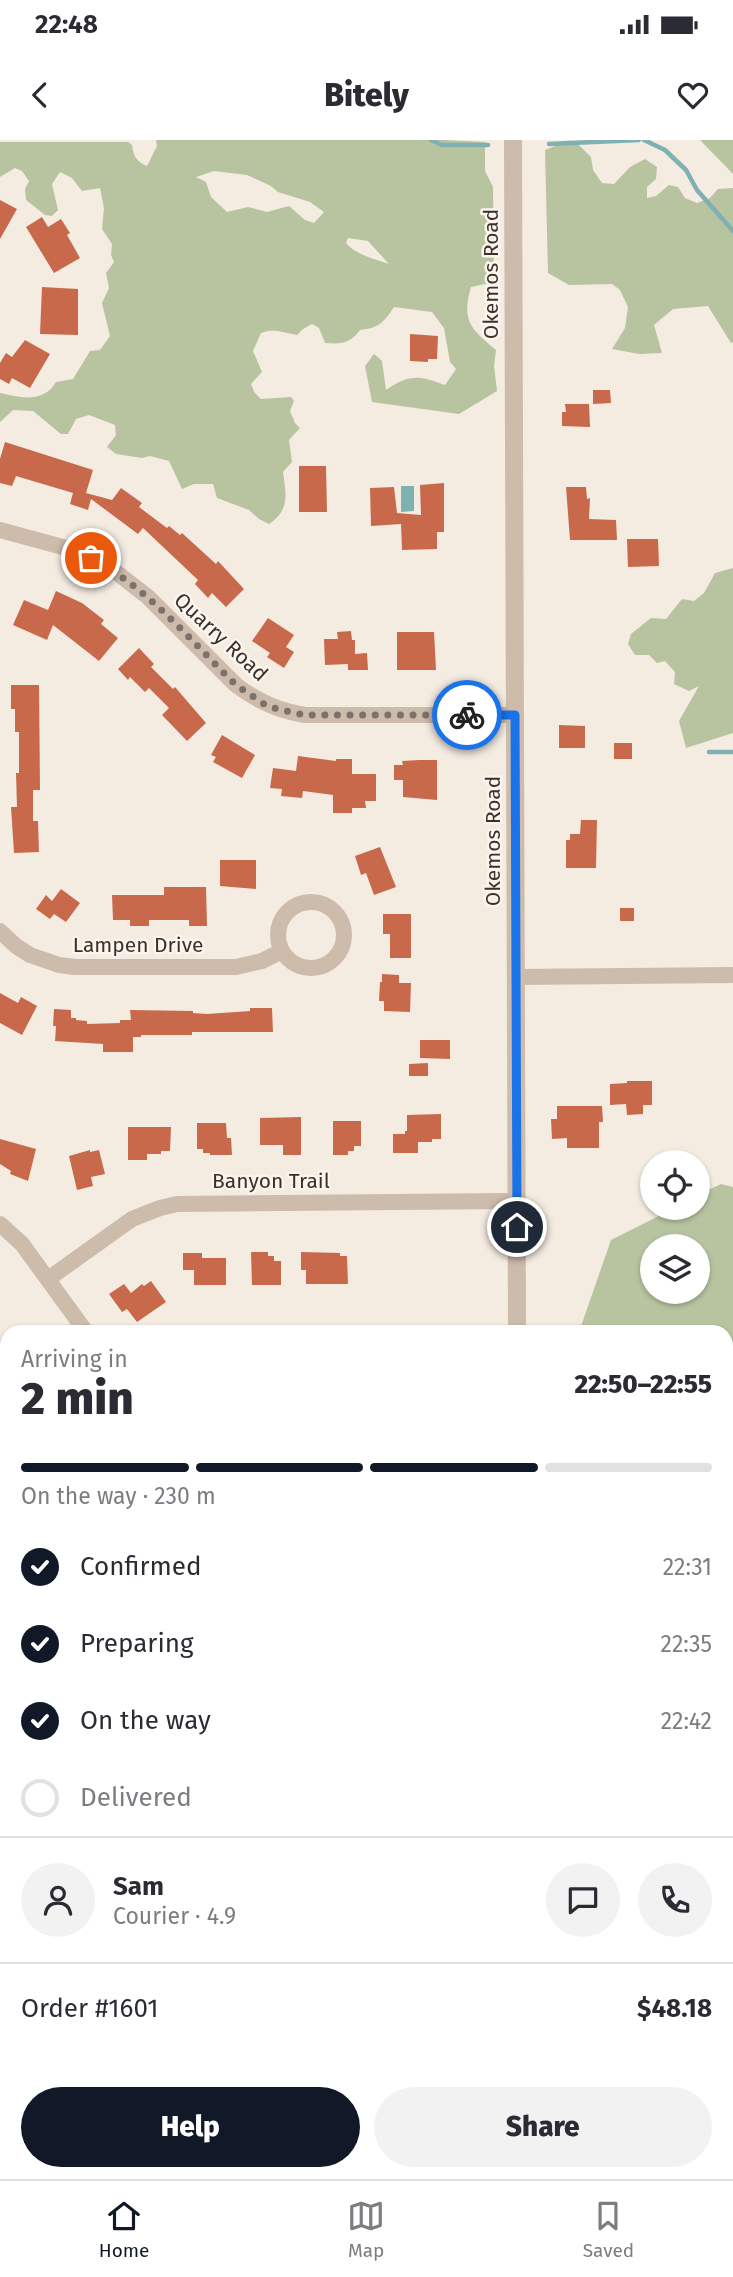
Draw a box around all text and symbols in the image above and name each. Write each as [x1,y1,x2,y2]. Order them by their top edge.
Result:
text: 22:48 [35,9,98,40]
icon: back [21,76,59,114]
text: Bitely [324,76,409,114]
icon: heart [674,76,712,114]
street label: Okemos Road [478,209,504,339]
pin [61,528,121,588]
icon: bag [72,539,110,577]
street label: Quarry Road [169,587,273,687]
courier [432,680,502,750]
icon: bike [448,696,486,734]
street label: Okemos Road [480,776,506,906]
street label: Lampen Drive [73,932,203,958]
map controls [640,1150,710,1304]
button: locate [640,1150,710,1220]
street label: Banyon Trail [212,1168,330,1194]
pin [487,1197,547,1257]
icon: home [498,1208,536,1246]
button: layers [640,1234,710,1304]
text: Arriving in [21,1345,128,1373]
text: 22:50–22:55 [574,1369,712,1400]
text: 2 min [21,1371,134,1426]
text: On the way · 230 m [21,1482,216,1510]
icon: check [21,1548,59,1586]
text: Confirmed [80,1551,201,1582]
text: 22:31 [663,1553,712,1581]
icon: check [21,1625,59,1663]
text: Preparing [80,1628,193,1659]
text: 22:35 [661,1630,712,1658]
icon: check [21,1702,59,1740]
text: On the way [80,1705,211,1736]
text: 22:42 [661,1707,712,1735]
text: Delivered [80,1782,192,1813]
button: person [21,1863,95,1937]
button: chat [546,1863,620,1937]
button: phone [638,1863,712,1937]
text: Sam [113,1871,164,1902]
text: Courier · 4.9 [113,1902,236,1930]
text: Order #1601 [21,1993,159,2024]
text: $48.18 [637,1993,712,2024]
button: Help [21,2087,360,2167]
button: Share [374,2087,712,2167]
tab: Home [99,2197,149,2262]
tab: Map [347,2197,385,2262]
tab: Saved [583,2197,634,2262]

